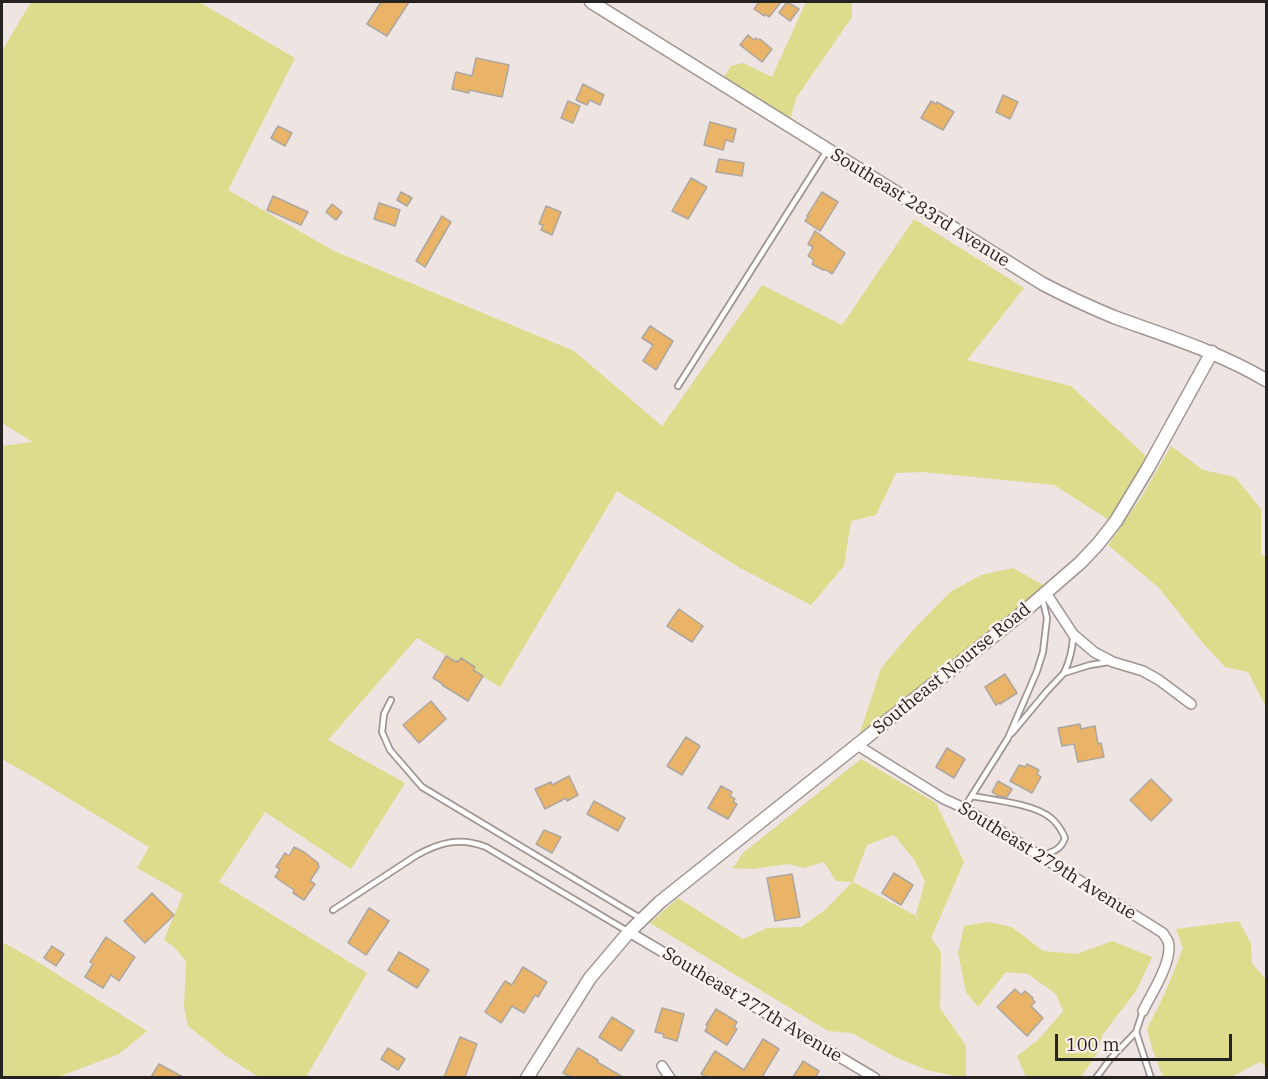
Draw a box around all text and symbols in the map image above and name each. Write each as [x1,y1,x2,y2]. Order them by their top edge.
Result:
street label: Southeast 283rd Avenue [826,144,1014,272]
street label: Southeast Nourse Road [869,599,1035,739]
street label: Southeast 279th Avenue [954,797,1140,925]
street label: Southeast 277th Avenue [658,943,846,1067]
scale bar [1058,1022,1235,1060]
text: 100 m [1066,1033,1120,1056]

